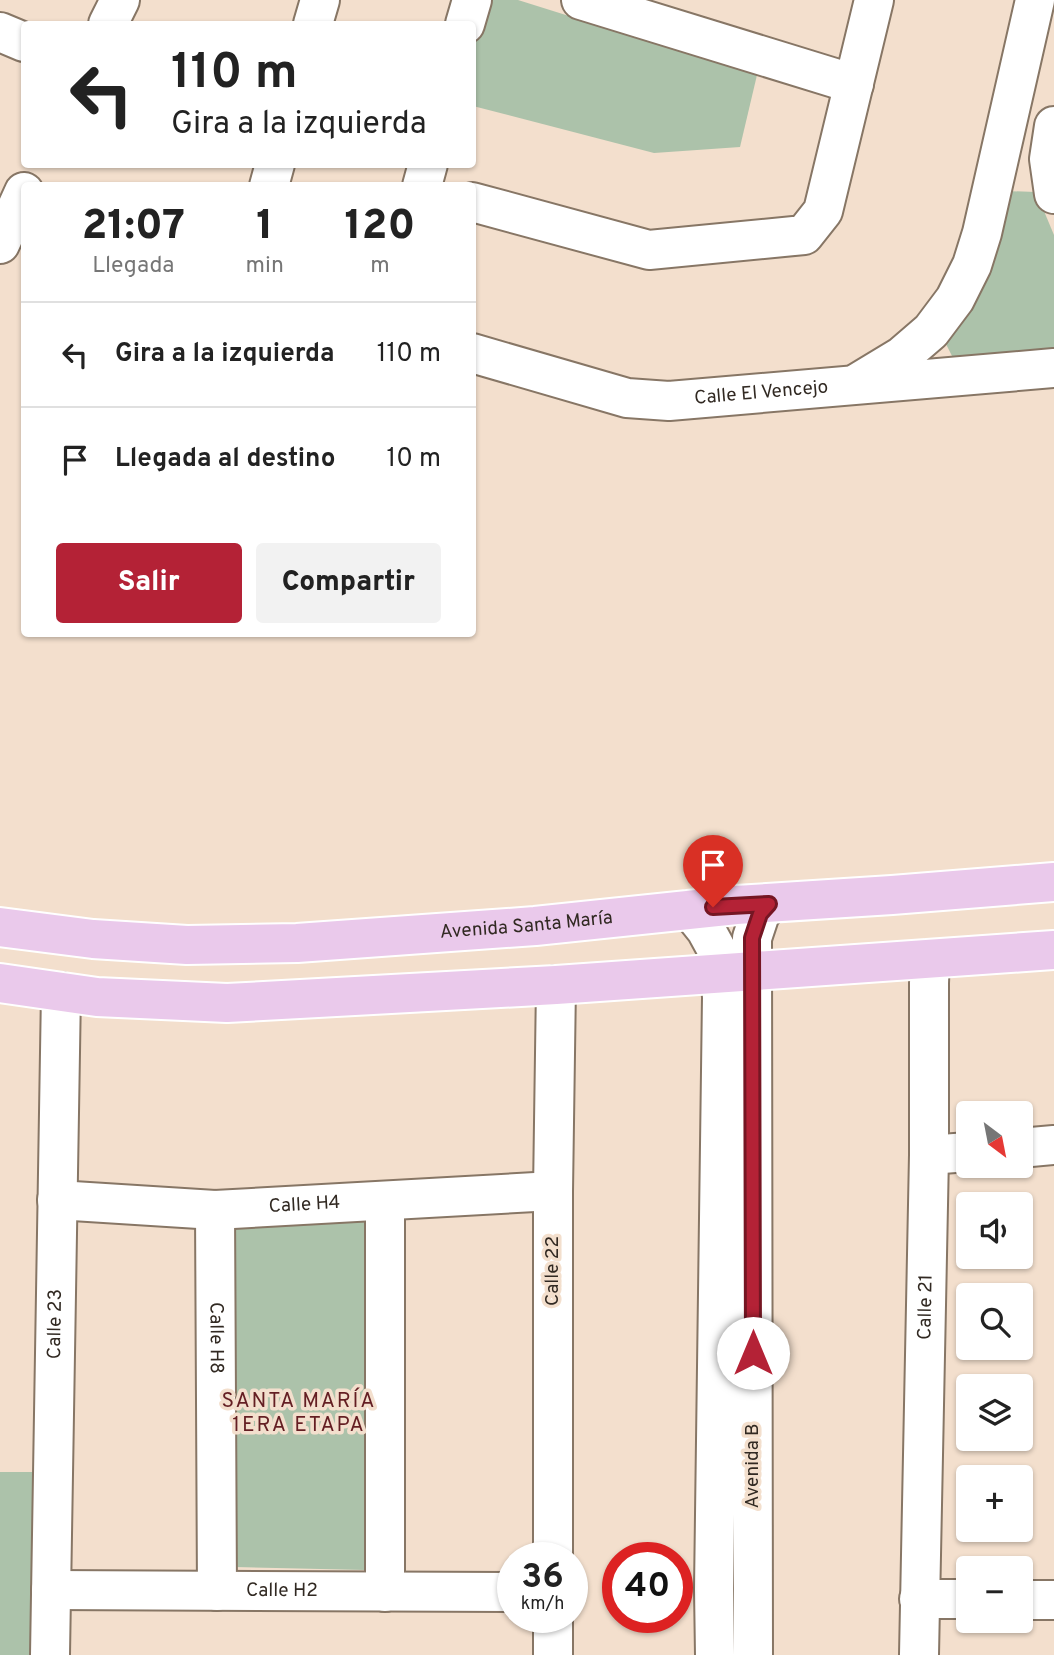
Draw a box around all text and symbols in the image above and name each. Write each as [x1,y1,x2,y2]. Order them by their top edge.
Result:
text: 110 m [171,44,298,106]
icon: left [56,49,147,140]
text: Gira a la izquierda [171,105,427,145]
text: 21:07 [82,201,185,254]
text: 1 [256,201,273,254]
text: 120 [345,201,415,254]
text: Llegada [92,252,174,281]
text: min [246,252,284,281]
text: m [370,252,390,281]
icon: left [56,336,94,374]
text: Gira a la izquierda [115,338,334,371]
text: 110 m [377,338,441,371]
street label: Calle El Vencejo [693,375,829,411]
icon: arrive [56,441,94,479]
text: Llegada al destino [115,443,335,476]
text: 10 m [386,443,441,476]
button: Salir [56,543,242,623]
button: Compartir [256,543,441,623]
pin [683,835,743,907]
icon: arrive [694,846,732,884]
street label: Avenida Santa María [439,906,614,945]
north arrow [956,1101,1032,1178]
map controls [956,1101,1033,1633]
street label: Calle H4 [268,1191,341,1219]
button: sound [956,1192,1033,1269]
street label: Calle 22 [541,1236,565,1306]
street label: Calle 21 [913,1274,939,1340]
button: search [956,1283,1033,1360]
street label: Calle 23 [43,1289,68,1359]
street label: Calle H8 [203,1302,228,1374]
position arrow [716,1316,790,1390]
button: layers [956,1374,1033,1451]
district label: SANTA MARÍA 1ERA ETAPA [222,1387,376,1439]
street label: Avenida B [741,1423,765,1509]
button: + [956,1465,1033,1542]
speed limit sign: 40 [602,1542,693,1633]
text: 36 [521,1556,564,1600]
button: − [956,1556,1033,1633]
street label: Calle H2 [246,1579,318,1603]
text: km/h [521,1593,564,1616]

